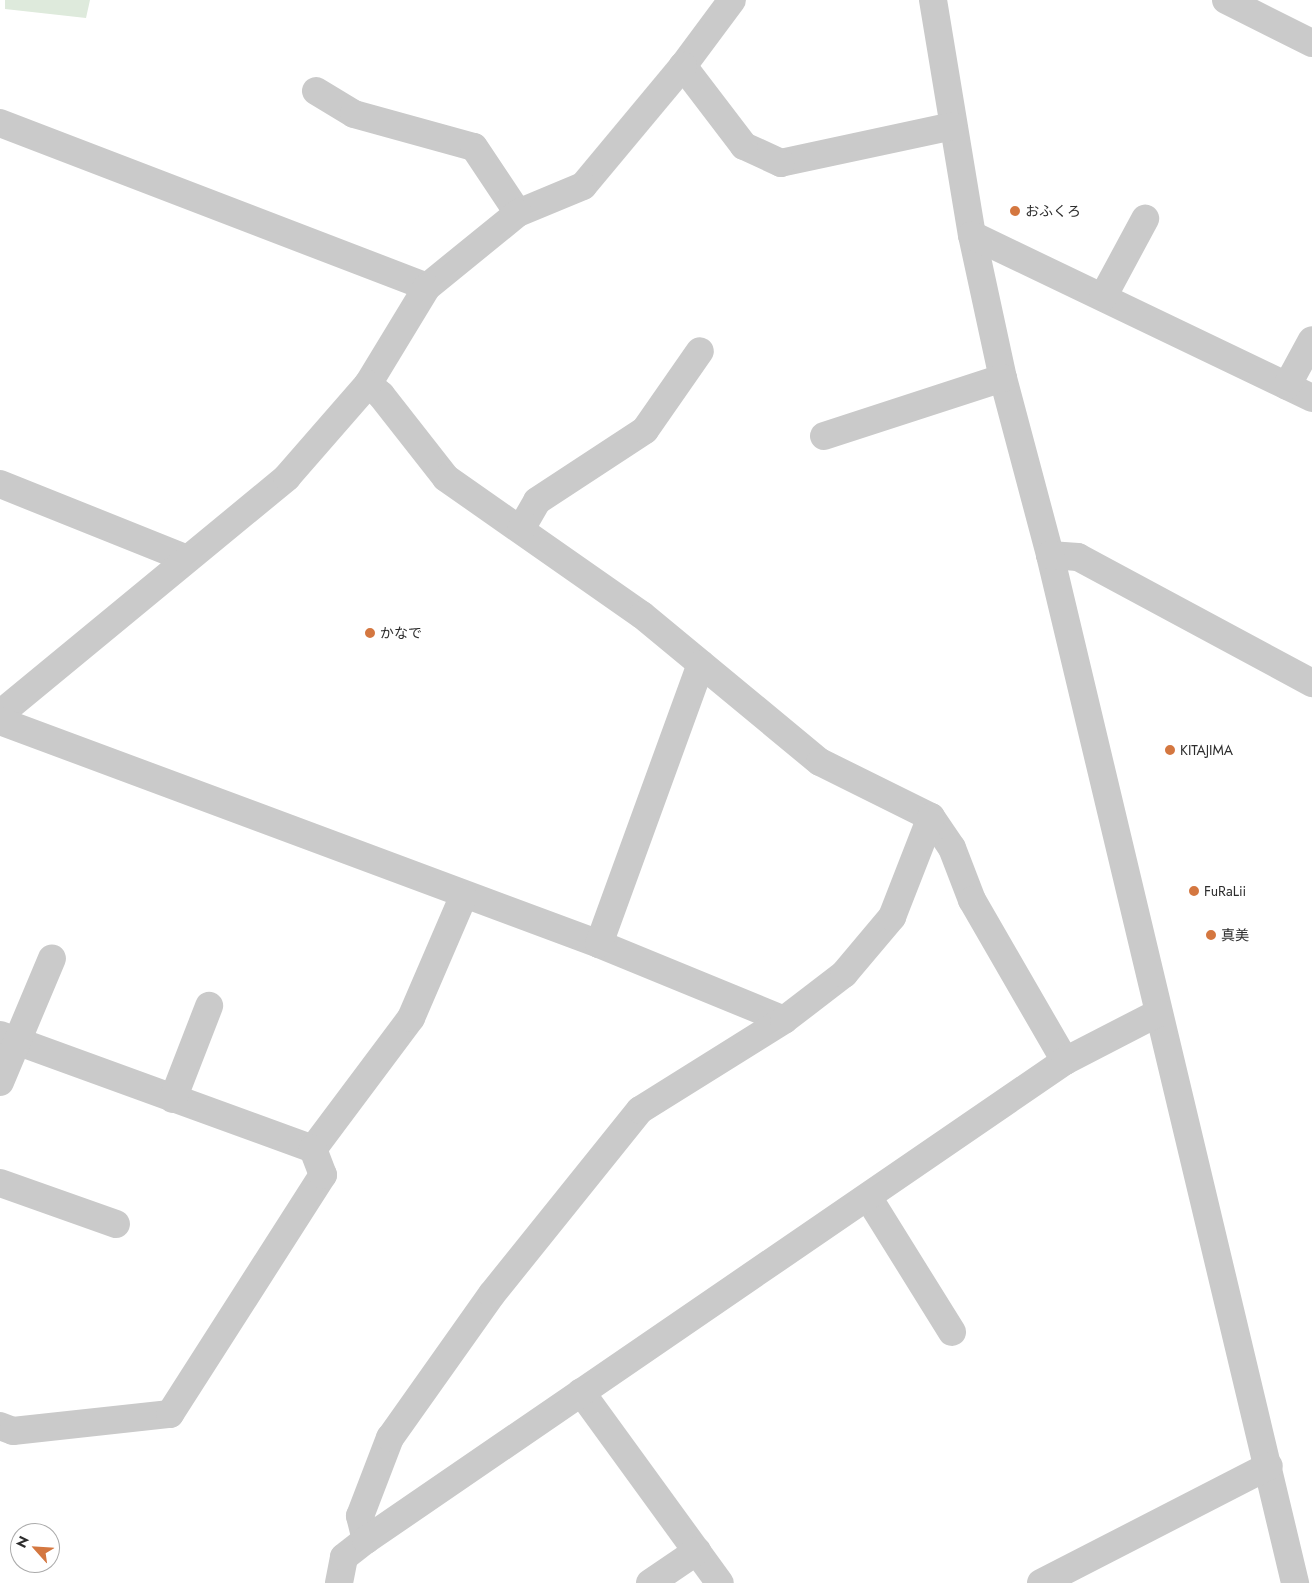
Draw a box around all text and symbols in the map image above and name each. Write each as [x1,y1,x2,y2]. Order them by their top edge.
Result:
place label: おふくろ [1025,203,1081,219]
marker: おふくろ [1009,205,1021,217]
place label: かなで [380,625,422,641]
marker: かなで [364,627,376,639]
place label: KITAJIMA [1180,742,1233,758]
marker: KITAJIMA [1164,744,1176,756]
place label: FuRaLii [1204,883,1246,899]
marker: FuRaLii [1188,885,1200,897]
place label: 真美 [1221,927,1249,943]
marker: 真美 [1205,929,1217,941]
north arrow [10,1523,60,1573]
text: N [11,1532,34,1551]

